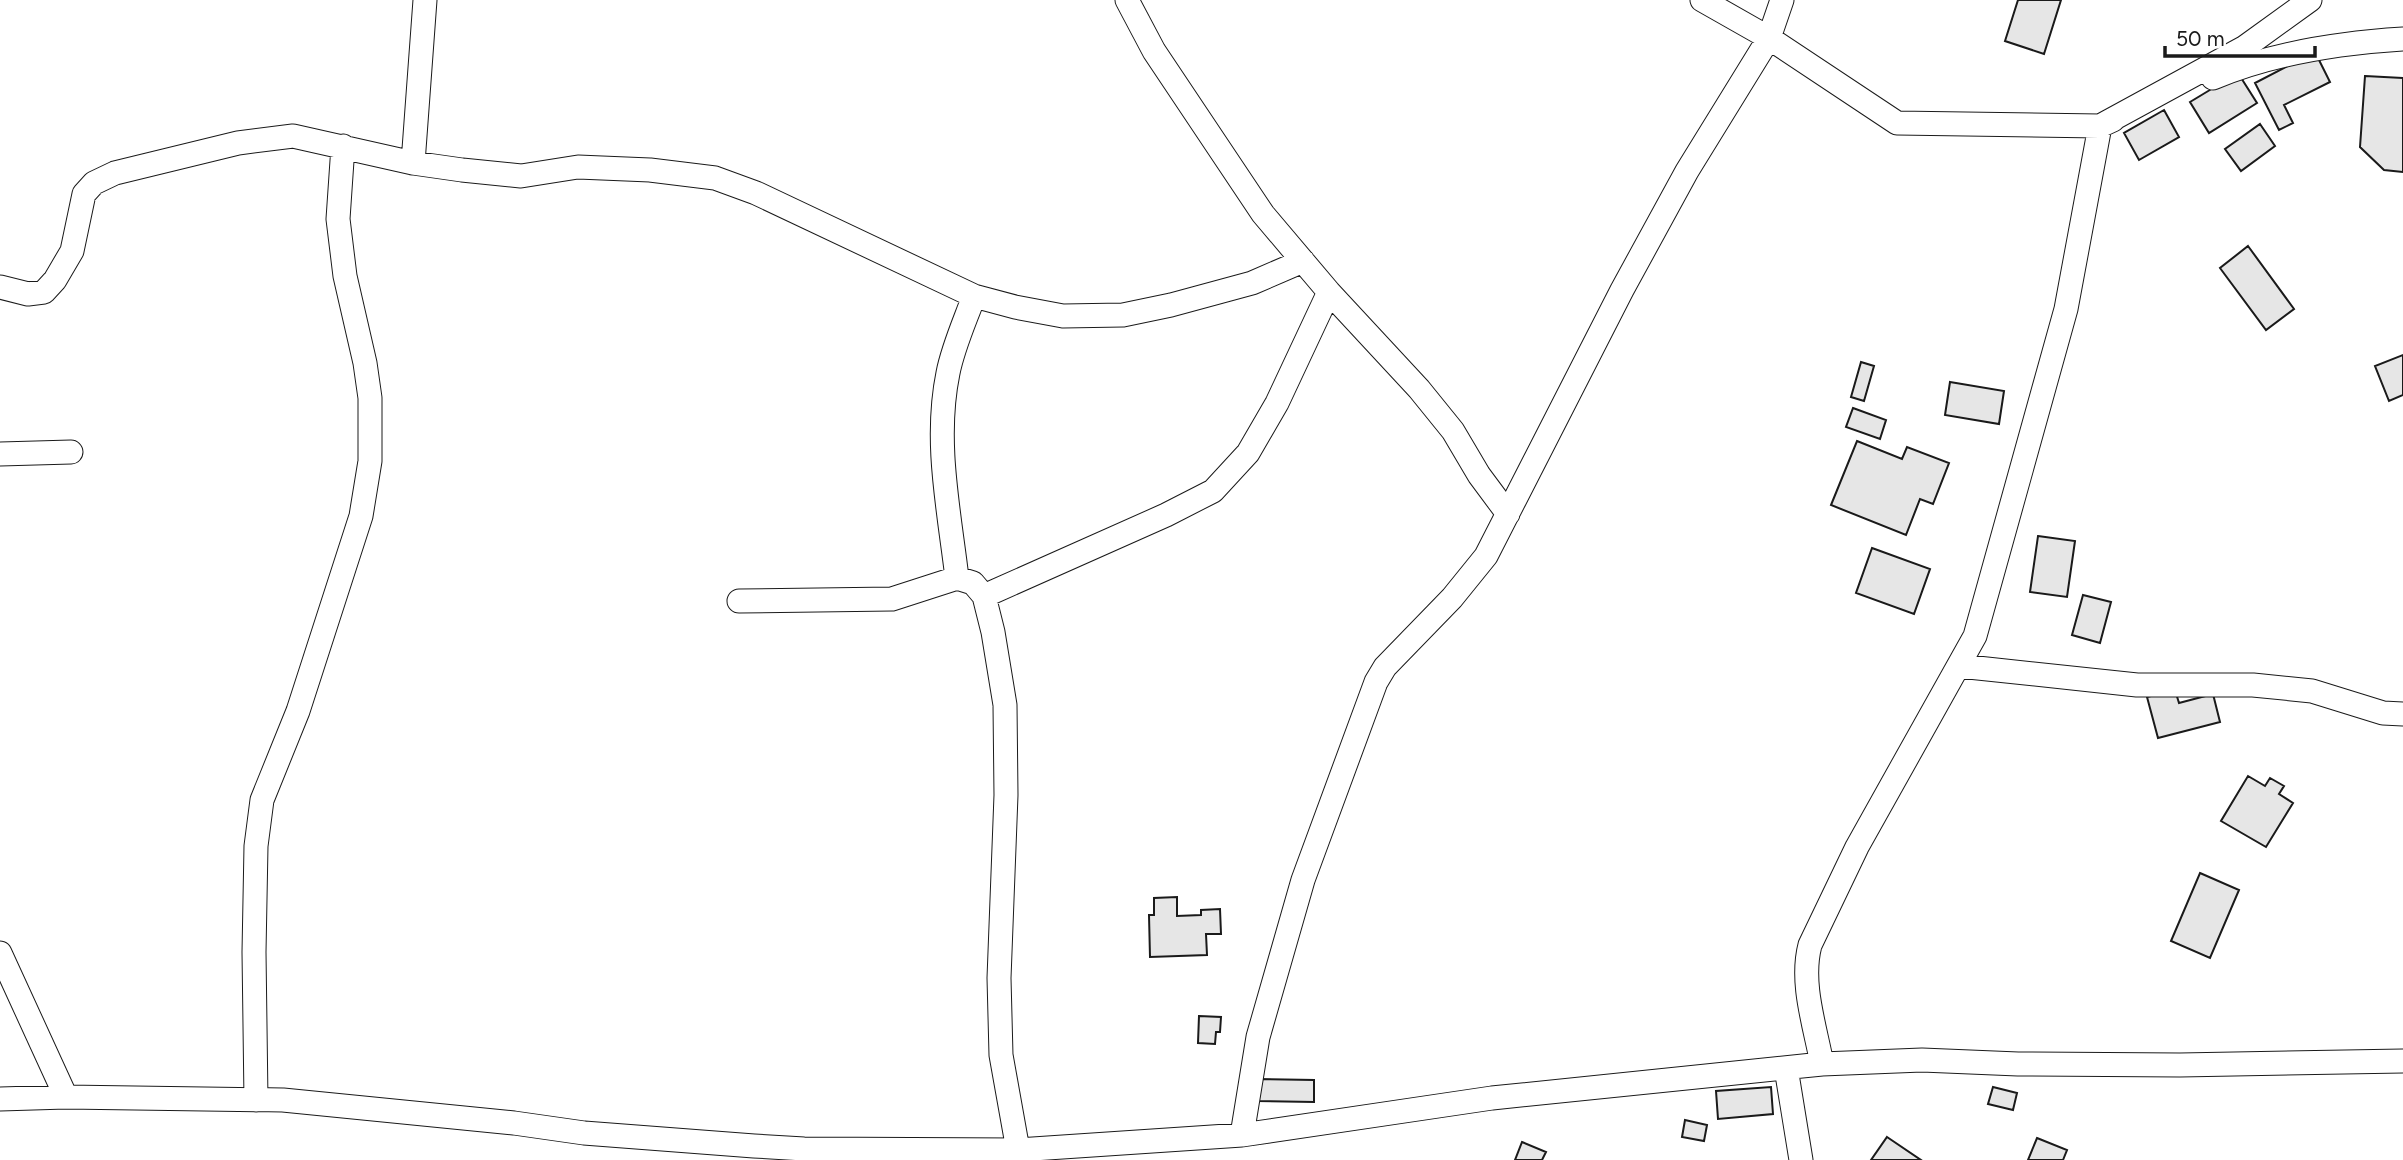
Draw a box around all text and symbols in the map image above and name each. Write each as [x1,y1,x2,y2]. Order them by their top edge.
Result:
scale bar [2165,14,2316,58]
text: 50 m [2176,26,2225,51]

